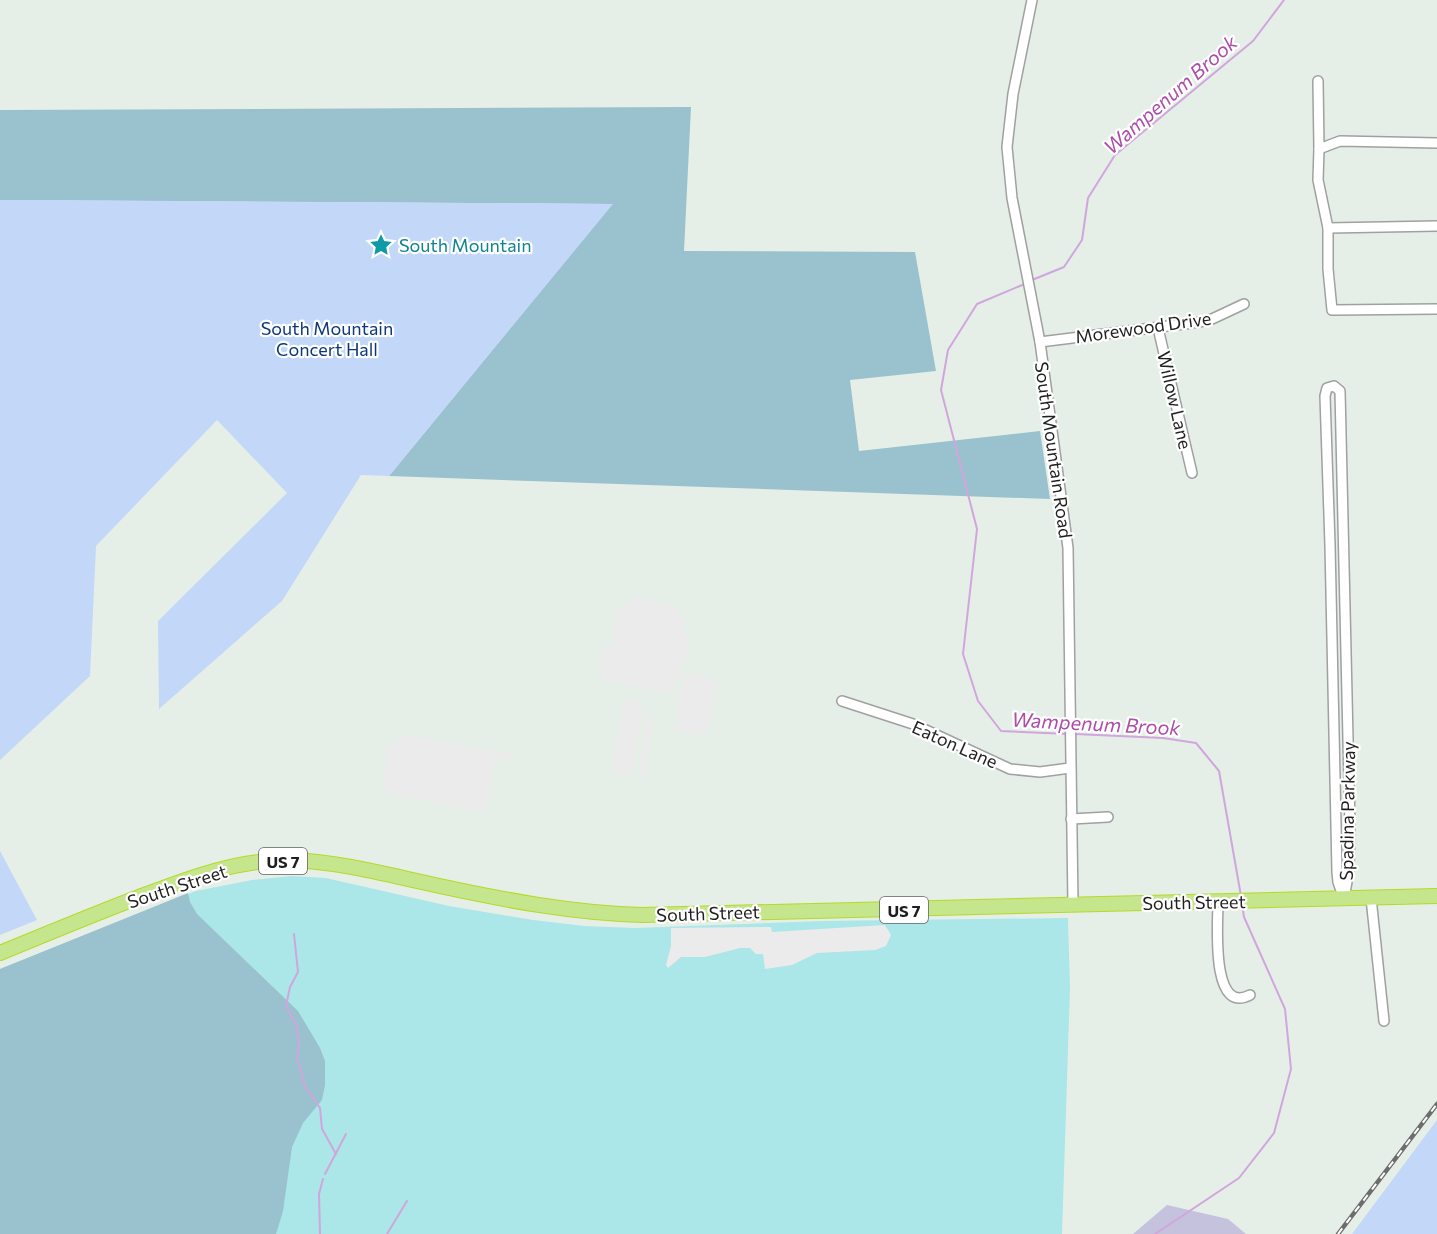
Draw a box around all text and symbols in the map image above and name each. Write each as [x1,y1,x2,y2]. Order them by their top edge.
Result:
water label: Wampenum Brook [1098,29,1242,158]
place icon: South Mountain [368,232,394,258]
place label: South Mountain [399,234,532,256]
street label: Morewood Drive [1074,307,1212,347]
park label: South Mountain Concert Hall [261,317,393,360]
street label: Willow Lane [1153,349,1197,451]
street label: South Mountain Road [1031,360,1077,540]
water label: Wampenum Brook [1011,707,1182,739]
street label: Eaton Lane [909,715,1001,773]
street label: Spadina Parkway [1335,741,1359,881]
road number: US 7 [259,848,307,874]
street label: South Street [124,860,230,912]
street label: South Street [1142,890,1246,914]
road number: US 7 [880,897,928,923]
street label: South Street [656,900,760,926]

